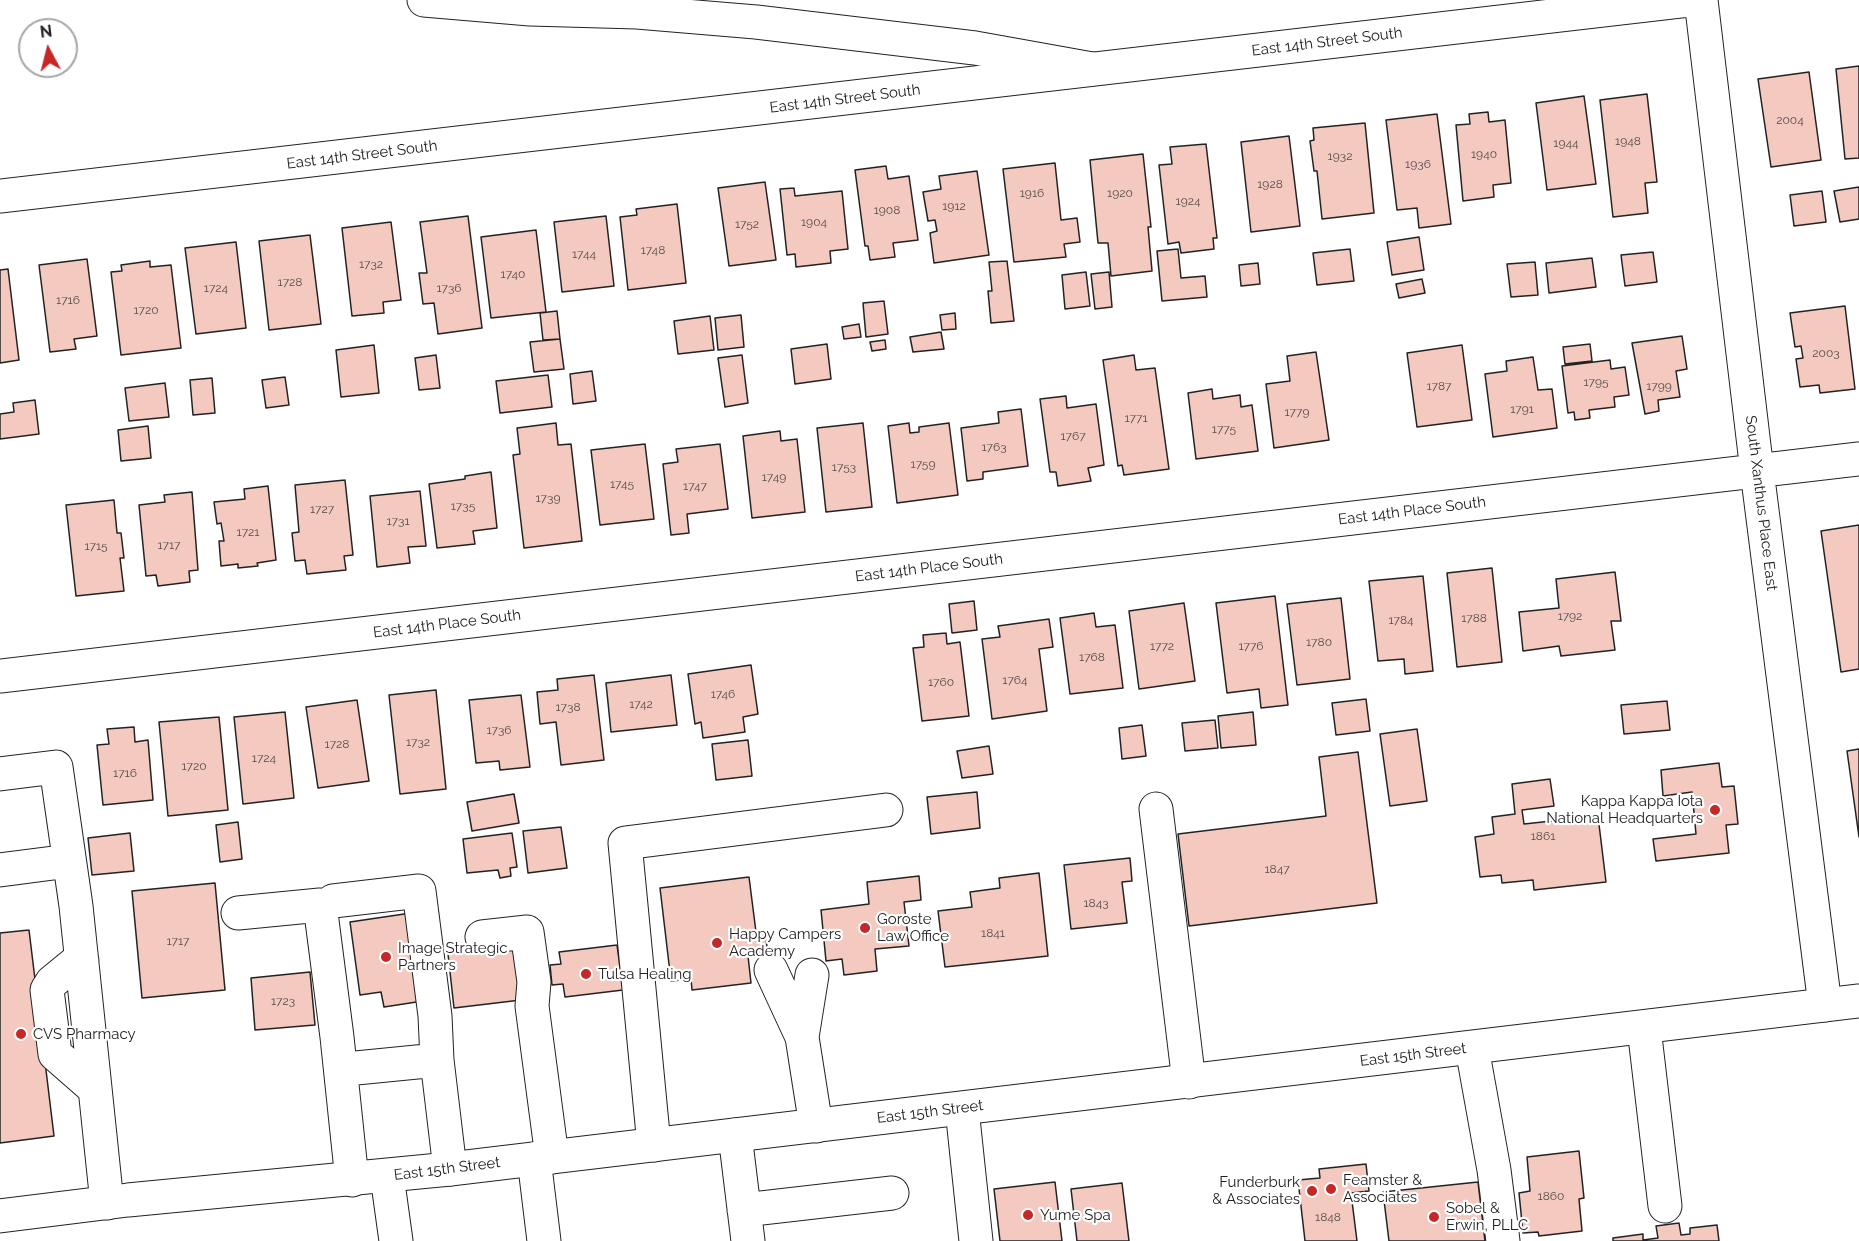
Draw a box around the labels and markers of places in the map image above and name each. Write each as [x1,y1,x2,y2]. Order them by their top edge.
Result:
place label: Kappa Kappa Iota National Headquarters [1546,792,1703,827]
marker: Kappa Kappa Iota National Headquarters [1708,803,1722,817]
place label: Goroste Law Office [877,910,949,945]
marker: Goroste Law Office [858,921,872,935]
place label: Happy Campers Academy [729,925,841,960]
marker: Happy Campers Academy [710,936,724,950]
place label: Image Strategic Partners [398,939,507,974]
marker: Image Strategic Partners [379,950,393,964]
place label: Tulsa Healing [598,965,691,983]
marker: Tulsa Healing [579,967,593,981]
place label: CVS Pharmacy [33,1025,136,1043]
marker: CVS Pharmacy [14,1027,28,1041]
place label: Feamster & Associates [1343,1171,1422,1206]
place label: Funderburk & Associates [1212,1173,1300,1208]
marker: Feamster & Associates [1324,1182,1338,1196]
marker: Funderburk & Associates [1305,1184,1319,1198]
place label: Sobel & Erwin, PLLC [1446,1199,1528,1234]
place label: Yume Spa [1040,1206,1111,1224]
marker: Yume Spa [1021,1208,1035,1222]
marker: Sobel & Erwin, PLLC [1427,1210,1441,1224]

